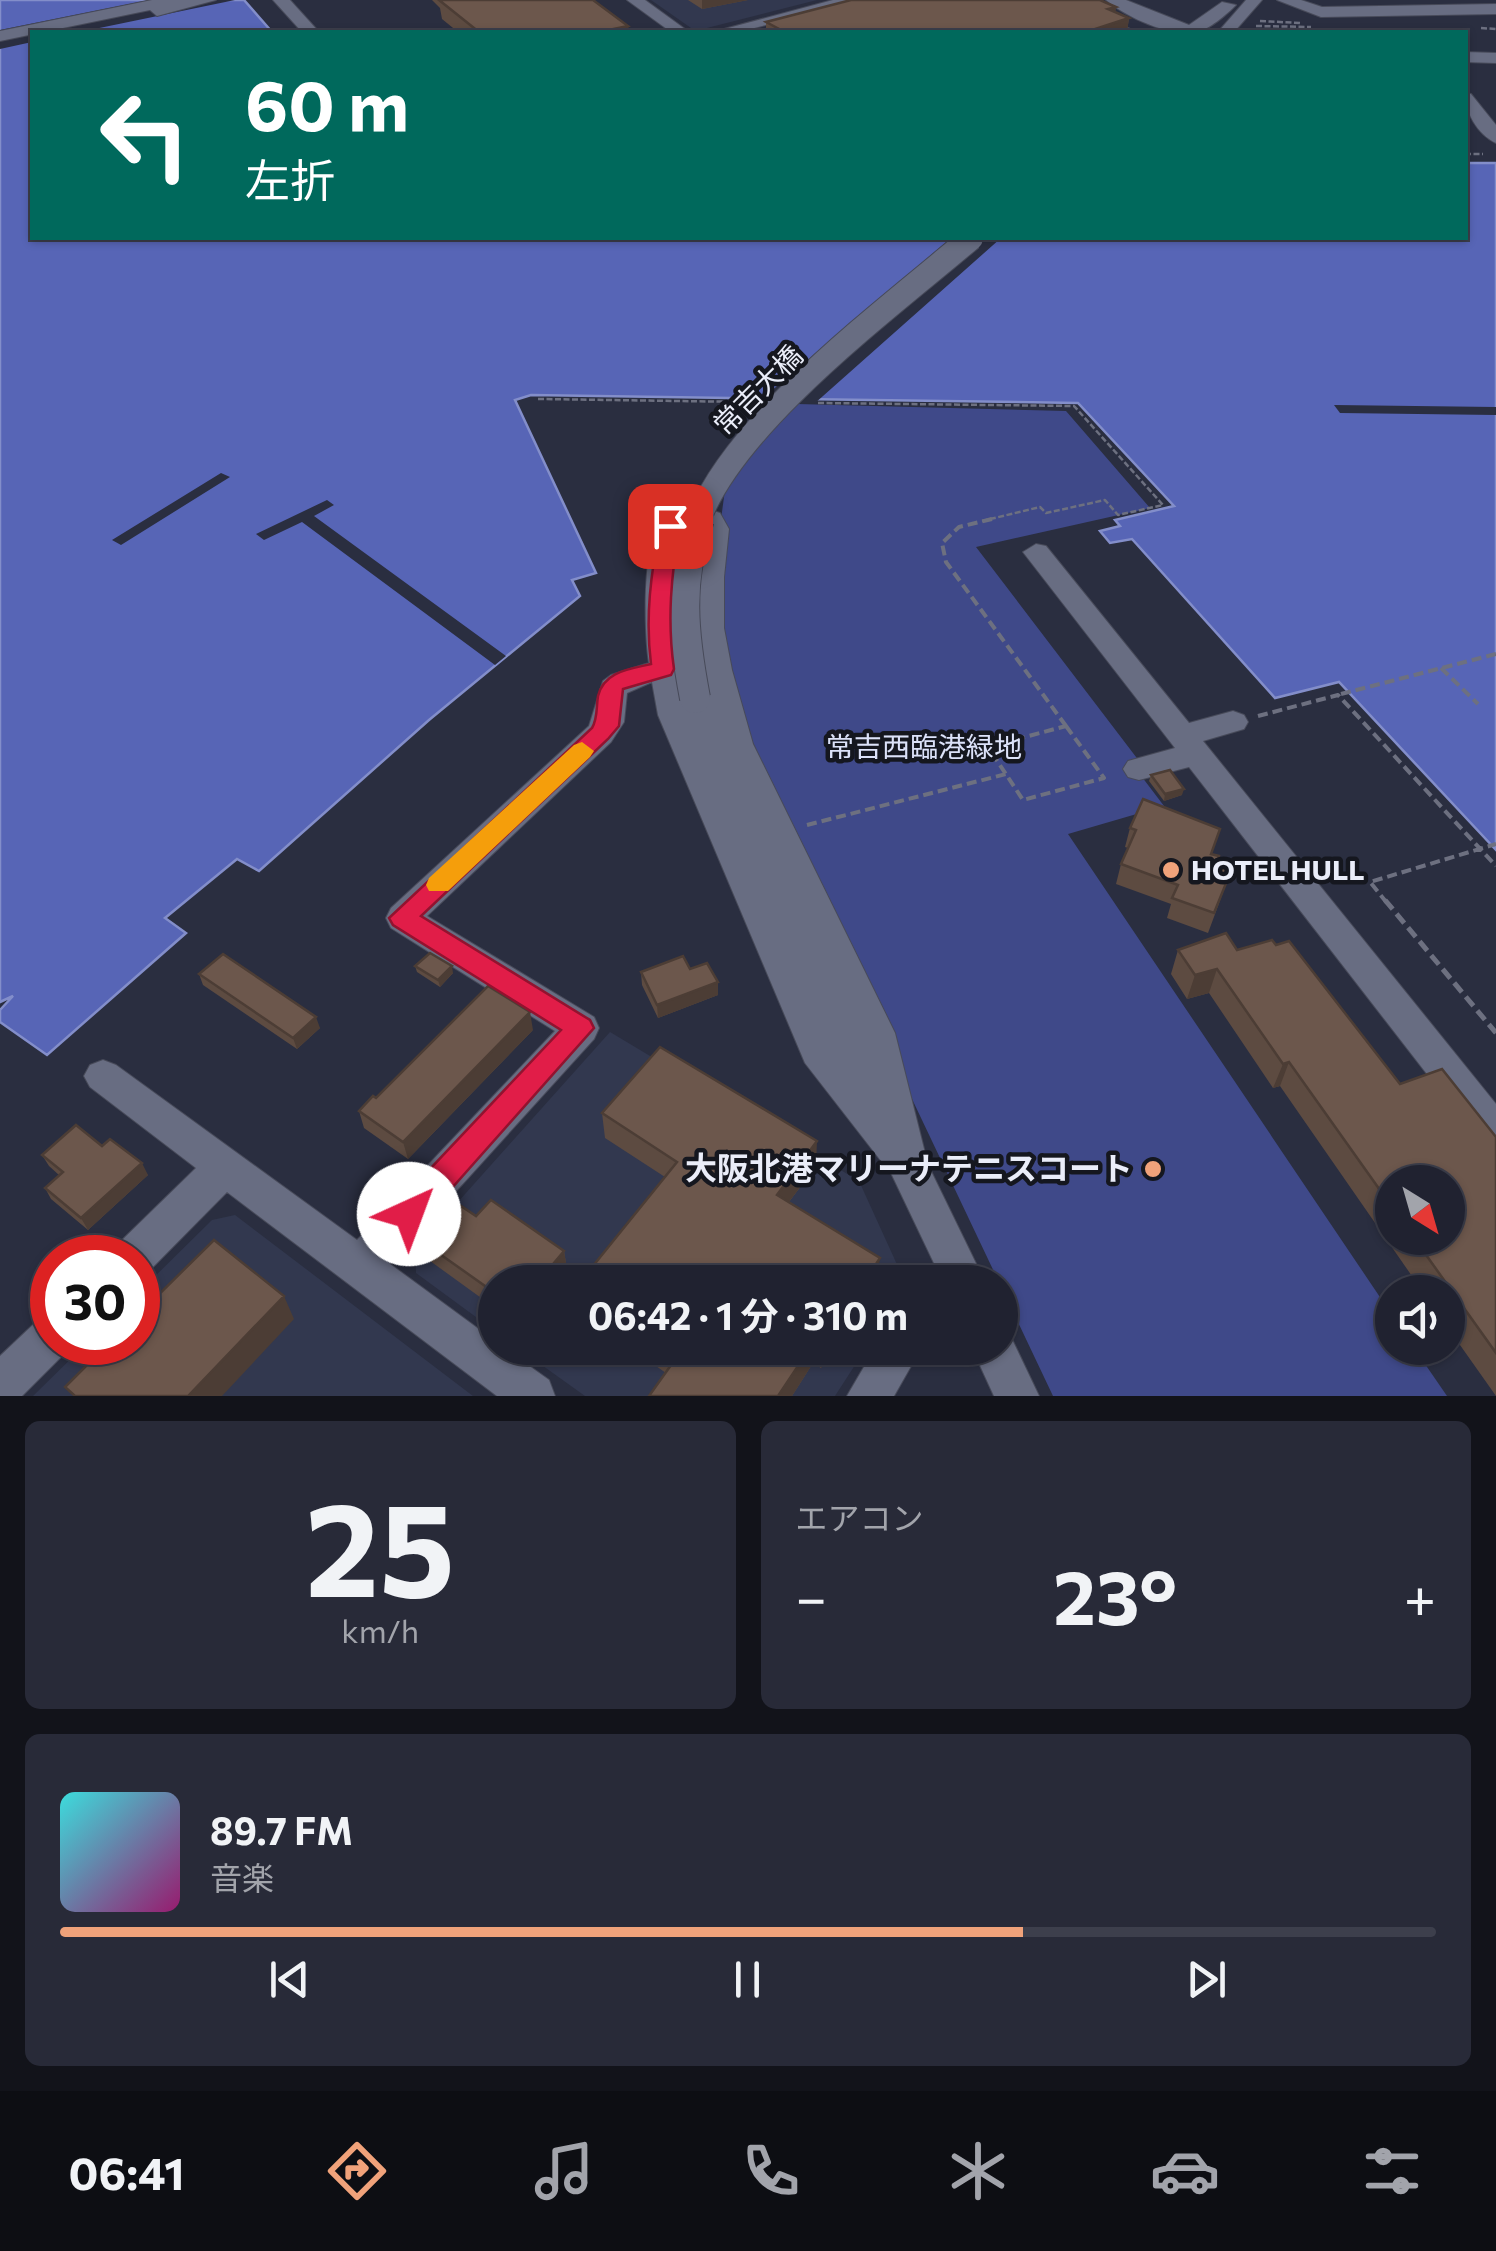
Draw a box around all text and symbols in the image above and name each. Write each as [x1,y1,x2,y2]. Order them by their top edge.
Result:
text: 60 m [245,60,409,145]
icon: left [80,70,210,200]
text: 左折 [245,151,335,206]
street label: 常吉大橋 [706,338,809,441]
pin [628,484,713,569]
icon: arrive [643,499,698,554]
park label: 常吉西臨港緑地 [826,729,1022,763]
place label: HOTEL HULL [1191,852,1364,886]
marker: HOTEL HULL [1160,859,1182,881]
place label: 大阪北港マリーナテニスコート [685,1147,1133,1187]
marker: 大阪北港マリーナテニスコート [1142,1158,1164,1180]
position arrow [357,1162,461,1266]
north arrow [1375,1165,1465,1255]
map controls [1375,1165,1465,1365]
speed limit sign: 30 [30,1235,160,1365]
button: sound [1375,1275,1465,1365]
text: 06:42 · 1 分 · 310 m [588,1291,908,1338]
text: 25 [305,1465,455,1624]
text: エアコン [796,1497,924,1537]
text: 23° [1053,1549,1177,1640]
text: − [796,1562,827,1629]
text: + [1404,1562,1436,1629]
text: km/h [341,1610,419,1650]
text: 89.7 FM [210,1806,353,1853]
text: 音楽 [210,1857,274,1897]
icon: previous [262,1952,317,2007]
icon: pause [720,1952,775,2007]
icon: next [1179,1952,1234,2007]
icon: directions [322,2136,392,2206]
icon: music [529,2136,599,2206]
icon: phone [736,2136,806,2206]
icon: climate [943,2136,1013,2206]
icon: car [1150,2136,1220,2206]
icon: filters [1357,2136,1427,2206]
text: 06:41 [69,2144,185,2199]

